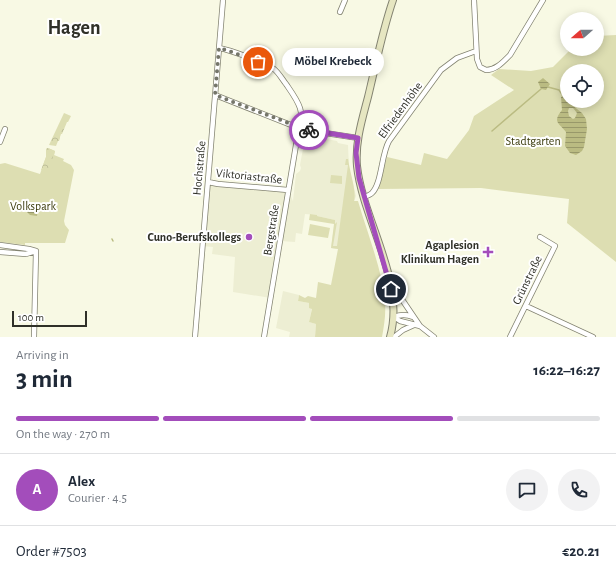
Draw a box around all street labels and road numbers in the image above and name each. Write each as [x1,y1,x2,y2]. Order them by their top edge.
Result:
street label: Elfriedenhöhe [376,80,424,140]
street label: Hochstraße [191,140,207,196]
street label: Viktoriastraße [215,167,283,185]
street label: Bergstraße [261,204,281,256]
street label: Grünstraße [510,254,544,306]

